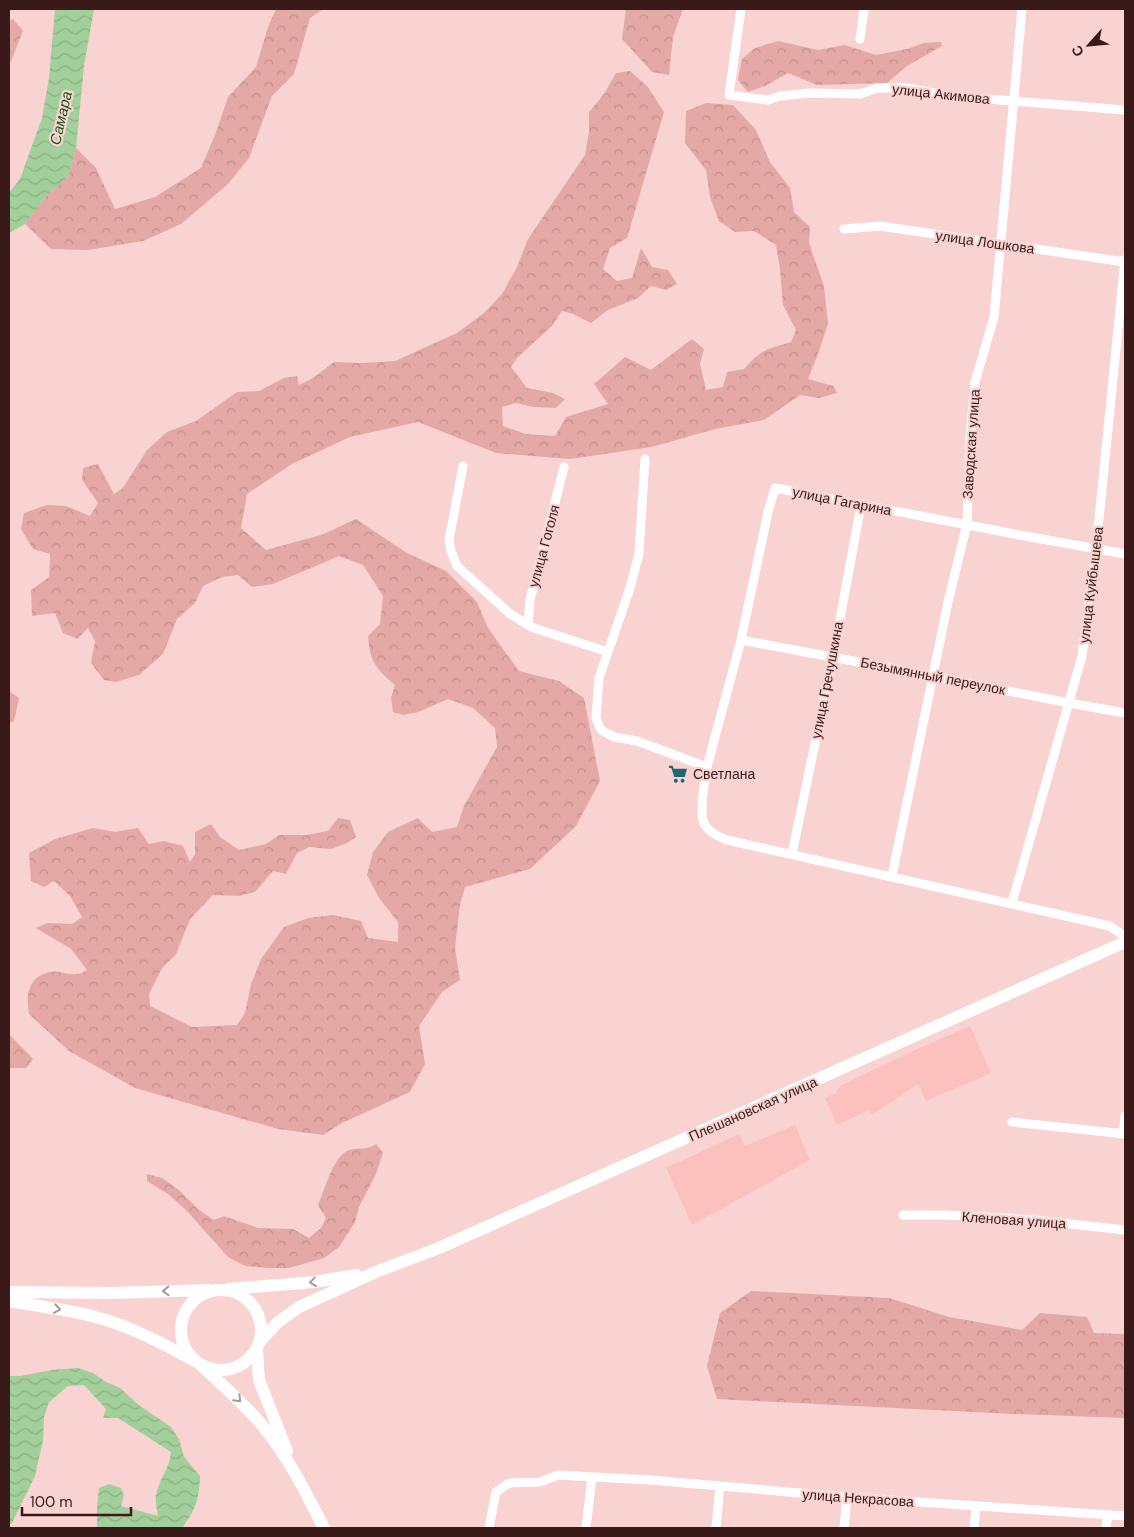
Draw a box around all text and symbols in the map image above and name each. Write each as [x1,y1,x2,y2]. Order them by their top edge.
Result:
north arrow [1064,20,1114,70]
text: С [1067,42,1088,59]
street label: улица Акимова [891,80,991,108]
water label: Самара [45,89,77,147]
street label: улица Лошкова [934,226,1036,258]
street label: Заводская улица [958,388,984,500]
street label: улица Гагарина [791,483,893,519]
street label: улица Гоголя [524,503,564,589]
street label: улица Куйбышева [1075,525,1107,644]
street label: улица Гречушкина [807,620,847,740]
street label: Безымянный переулок [859,653,1008,699]
supermarket icon: Светлана [667,763,689,785]
place label: Светлана [693,765,756,783]
street label: Плешановская улица [686,1072,820,1145]
street label: Кленовая улица [961,1207,1067,1233]
one-way arrow [309,1276,317,1287]
one-way arrow [162,1286,170,1297]
one-way arrow [52,1304,61,1314]
one-way arrow [232,1393,241,1402]
scale bar [22,1484,131,1516]
street label: улица Некрасова [802,1485,915,1511]
text: 100 m [30,1492,73,1512]

